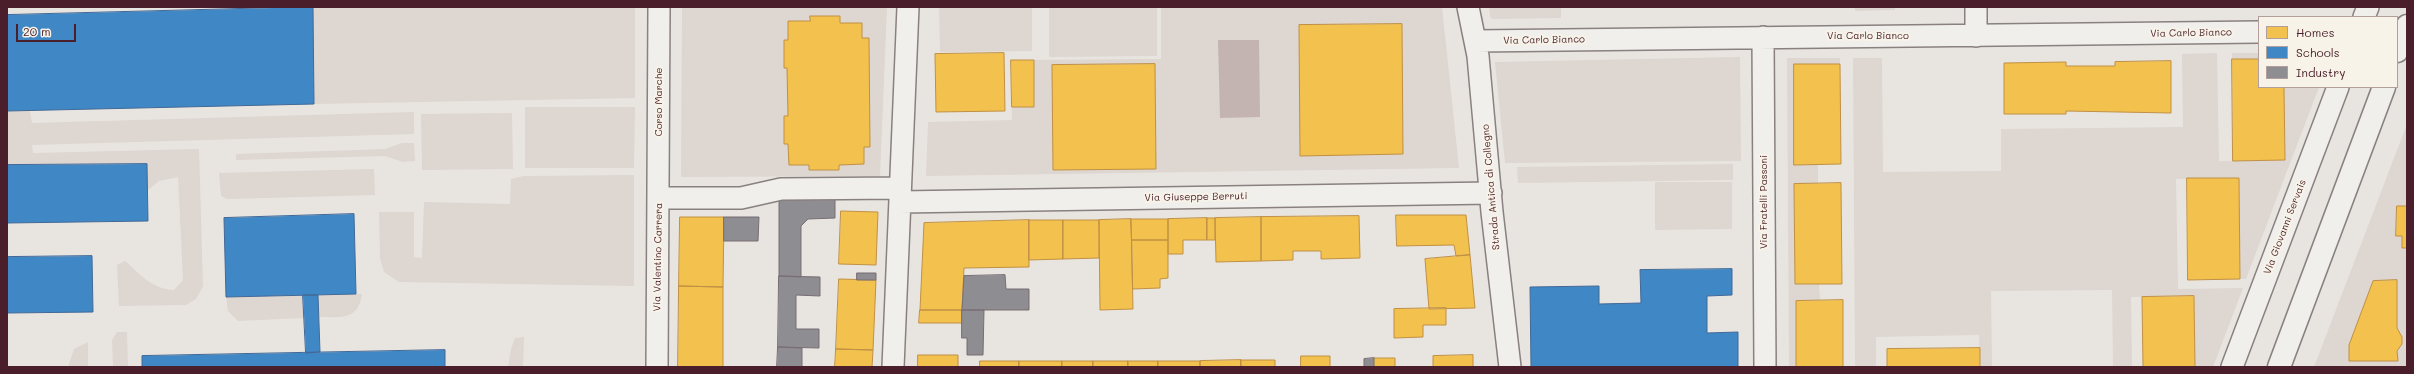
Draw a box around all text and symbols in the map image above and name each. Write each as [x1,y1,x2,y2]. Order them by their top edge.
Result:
scale bar [18,16,78,42]
legend [2258,16,2398,88]
text: 20 m [23,23,51,39]
text: Homes [2296,24,2335,40]
street label: Via Carlo Bianco [2150,26,2232,40]
street label: Via Carlo Bianco [1827,30,1909,42]
street label: Via Carlo Bianco [1503,33,1585,47]
text: Schools [2296,44,2340,60]
text: Industry [2296,64,2345,80]
street label: Corso Marche [653,67,665,137]
street label: Strada Antica di Collegno [1480,124,1502,250]
street label: Via Fratelli Passoni [1758,155,1770,249]
street label: Via Giovanni Servais [2261,178,2309,276]
street label: Via Giuseppe Berruti [1144,190,1248,204]
street label: Via Valentino Carrera [651,203,665,311]

